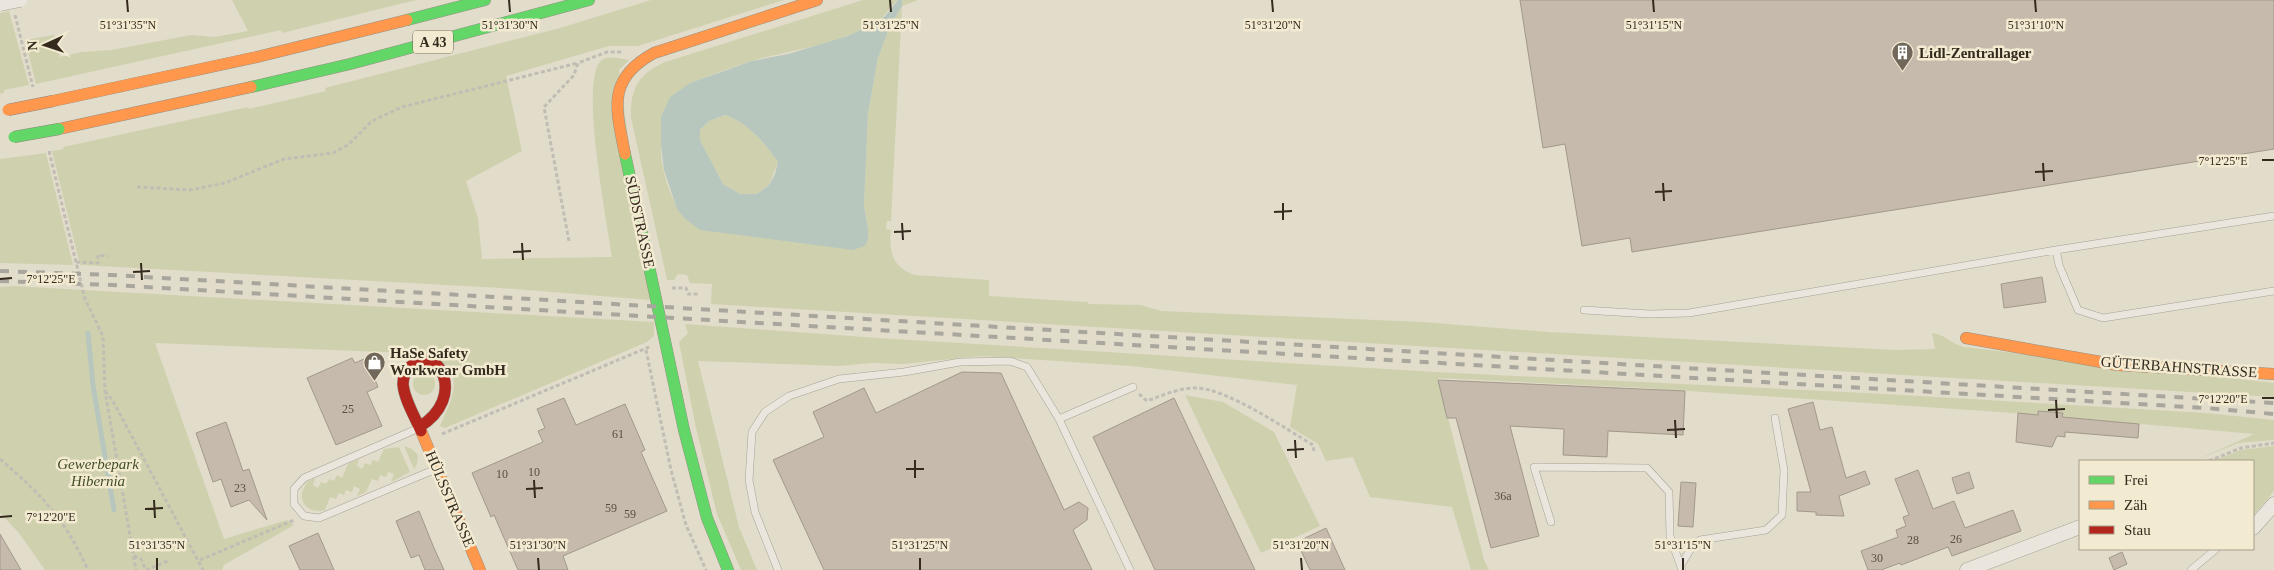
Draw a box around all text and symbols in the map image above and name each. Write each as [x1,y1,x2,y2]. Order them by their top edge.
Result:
text: 51°31'35"N [100,18,157,32]
text: 51°31'30"N [482,18,539,32]
text: 51°31'25"N [863,18,920,32]
text: 51°31'20"N [1245,18,1302,32]
text: 51°31'15"N [1626,18,1683,32]
text: 51°31'10"N [2008,18,2065,32]
north arrow [20,20,70,70]
road number: A 43 [413,31,453,54]
text: N [25,40,40,51]
building icon: Lidl-Zentrallager [1891,41,1915,72]
place label: Lidl-Zentrallager [1919,45,2032,61]
text: 7°12'25"E [2198,154,2248,168]
street label: SÜDSTRASSE [622,174,658,270]
text: 7°12'25"E [26,272,76,286]
place label: HaSe Safety Workwear GmbH [390,345,506,378]
shop icon: HaSe Safety Workwear GmbH [362,350,386,381]
street label: GÜTERBAHNSTRASSE [2100,354,2258,380]
text: 7°12'20"E [2198,392,2248,406]
house number: 25 [342,402,354,416]
house number: 61 [612,427,624,441]
street label: HÜLSSTRASSE [422,448,478,550]
park label: Gewerbepark Hibernia [57,456,139,489]
legend [2079,460,2254,550]
house number: 10 [528,465,540,479]
house number: 10 [496,467,508,481]
text: Frei [2124,472,2148,488]
house number: 23 [234,481,246,495]
house number: 36a [1494,489,1512,503]
text: Zäh [2124,497,2148,513]
house number: 59 [605,501,617,515]
house number: 59 [624,507,636,521]
text: 7°12'20"E [26,510,76,524]
text: Stau [2124,522,2151,538]
house number: 26 [1950,532,1962,546]
house number: 28 [1907,533,1919,547]
text: 51°31'35"N [129,538,186,552]
text: 51°31'30"N [510,538,567,552]
text: 51°31'25"N [892,538,949,552]
text: 51°31'20"N [1273,538,1330,552]
text: 51°31'15"N [1655,538,1712,552]
house number: 30 [1871,551,1883,565]

